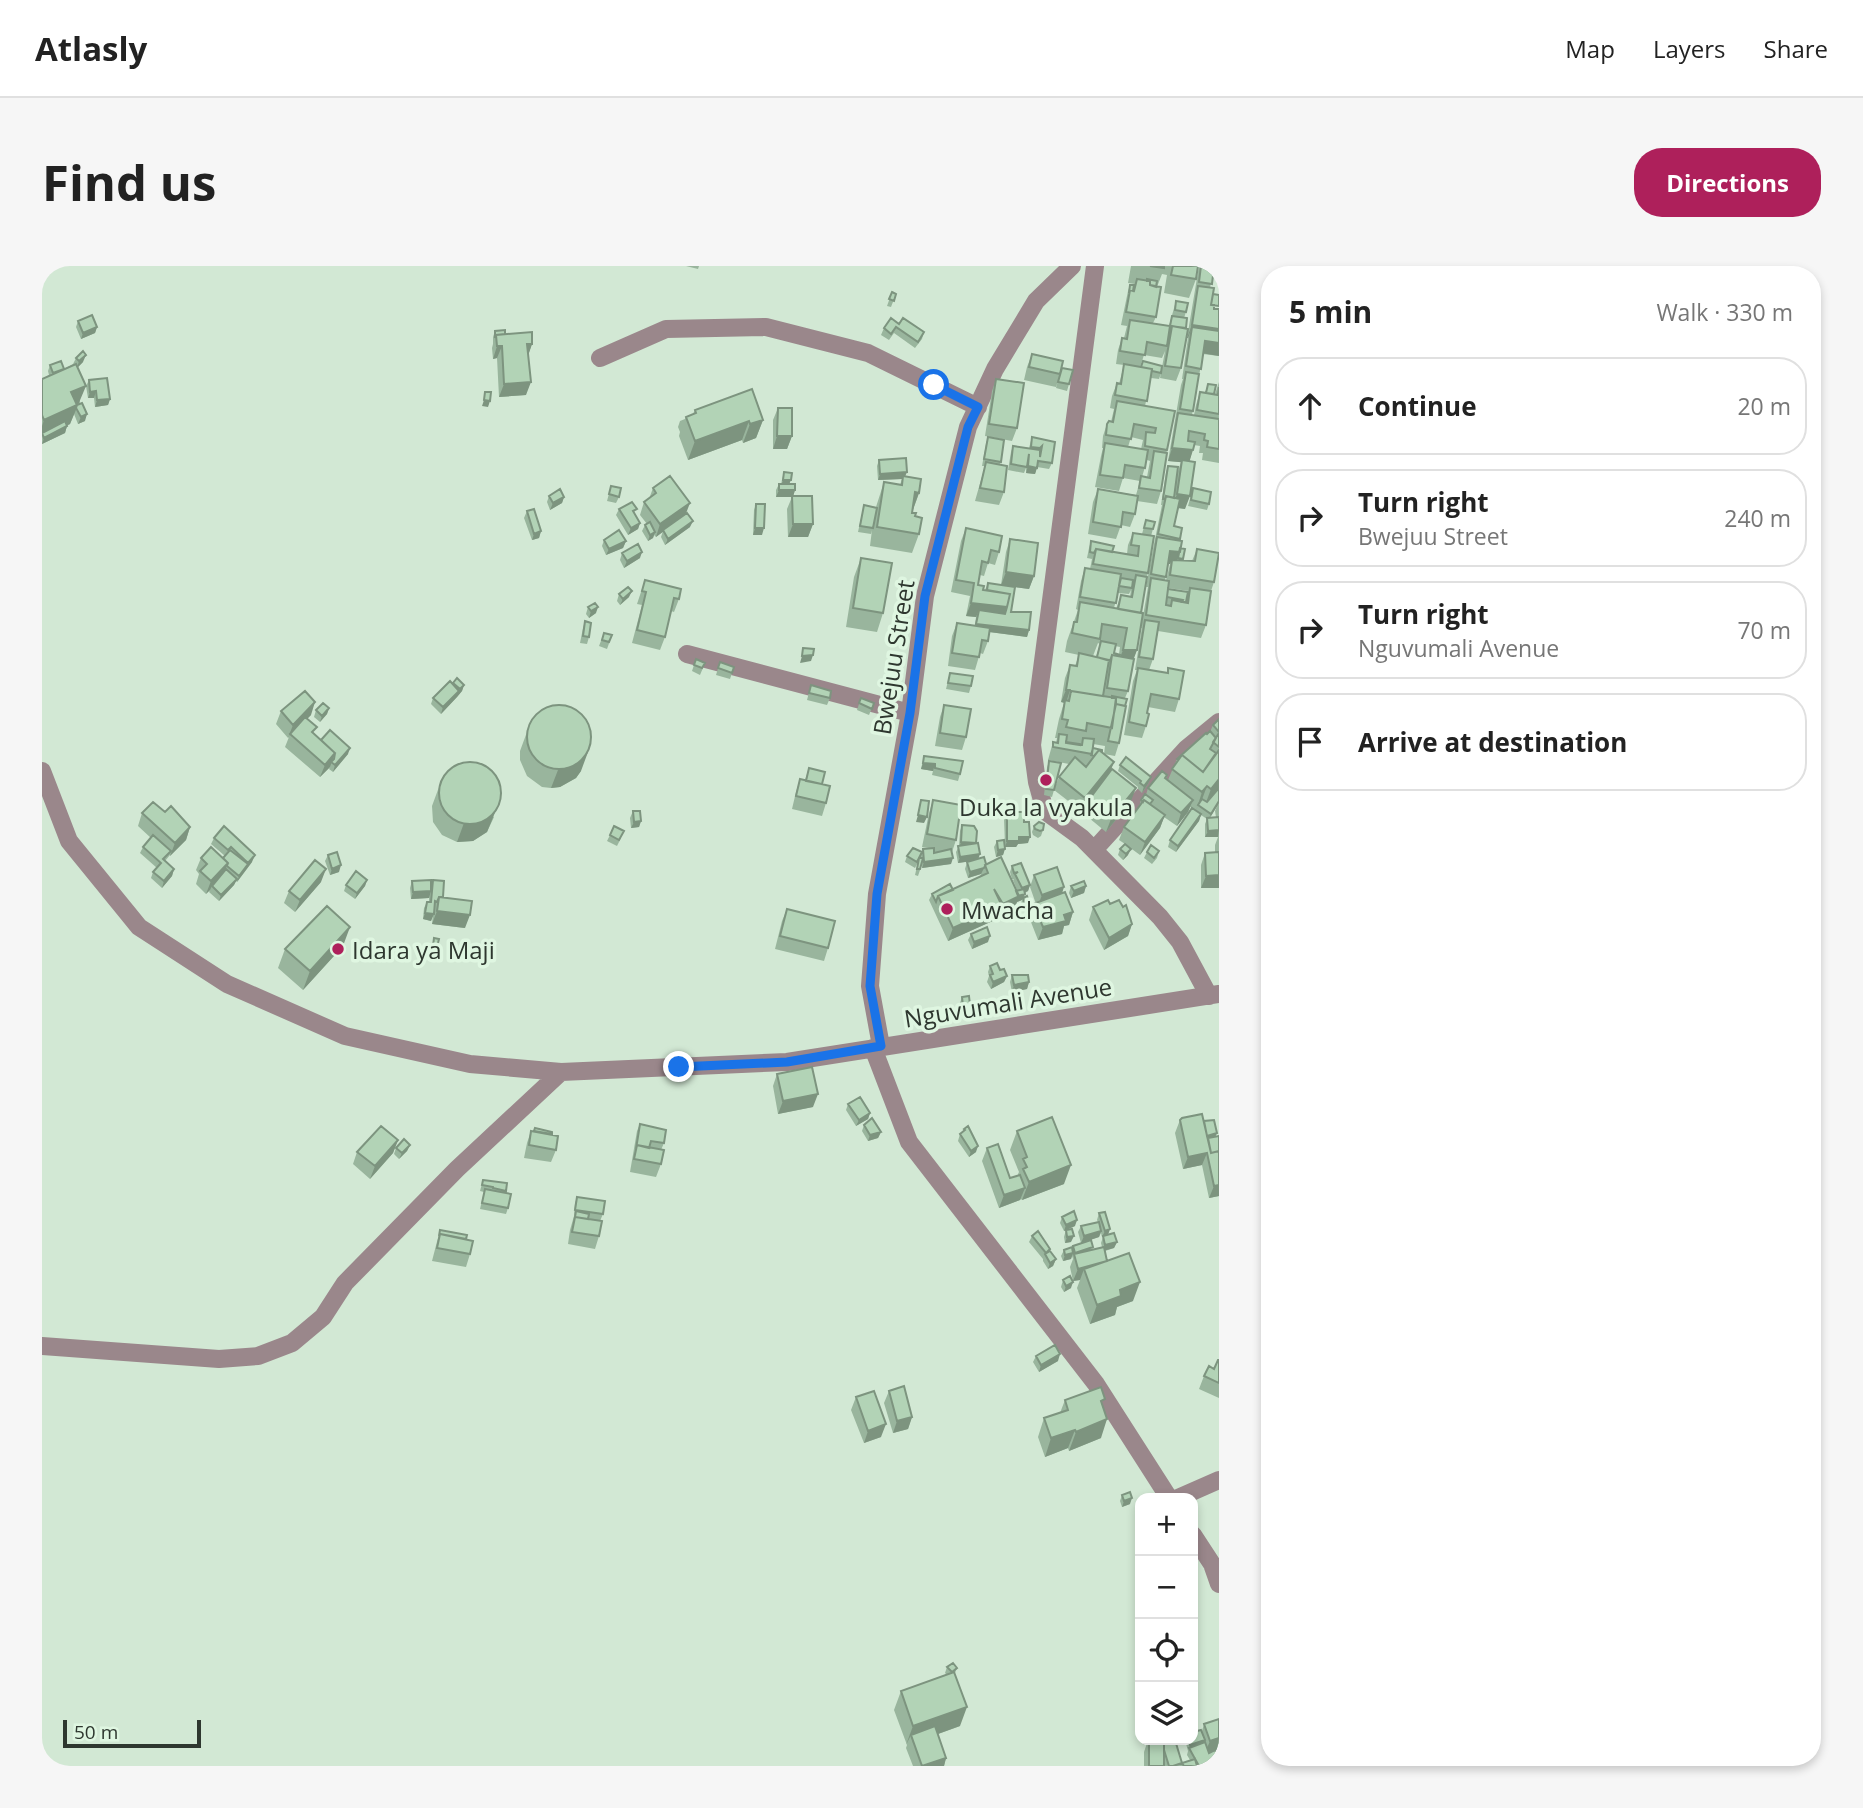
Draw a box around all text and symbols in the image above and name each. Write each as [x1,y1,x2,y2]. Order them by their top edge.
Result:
text: Atlasly [35,26,147,71]
text: Map [1565,32,1615,65]
text: Layers [1653,32,1726,65]
text: Share [1764,32,1828,65]
button: Directions [1634,148,1821,217]
text: Find us [42,149,216,215]
text: 5 min [1289,291,1372,332]
text: Walk · 330 m [1656,296,1793,328]
route start [918,369,949,400]
icon: ahead [1291,387,1329,425]
text: Continue [1358,388,1477,424]
text: 20 m [1737,390,1791,422]
text: Turn right [1358,484,1489,520]
icon: right [1291,499,1329,537]
text: 240 m [1724,502,1791,534]
text: Bwejuu Street [1358,520,1508,552]
street label: Bwejuu Street [864,577,922,737]
text: Turn right [1358,596,1489,632]
icon: right [1291,611,1329,649]
text: 70 m [1737,614,1791,646]
text: Nguvumali Avenue [1358,632,1559,664]
icon: arrive [1291,723,1329,761]
text: Arrive at destination [1358,724,1627,760]
marker: Duka la vyakula [1038,772,1054,788]
place label: Duka la vyakula [959,790,1133,823]
place label: Mwacha [961,893,1054,926]
marker: Mwacha [939,901,955,917]
place label: Idara ya Maji [352,933,495,966]
marker: Idara ya Maji [330,941,346,957]
street label: Nguvumali Avenue [902,969,1114,1035]
route end [663,1051,694,1082]
map controls [1135,1493,1198,1745]
button: + [1135,1493,1198,1556]
button: − [1135,1556,1198,1619]
button: locate [1135,1619,1198,1682]
button: layers [1135,1682,1198,1745]
scale bar [63,1717,201,1749]
text: 50 m [74,1719,118,1745]

